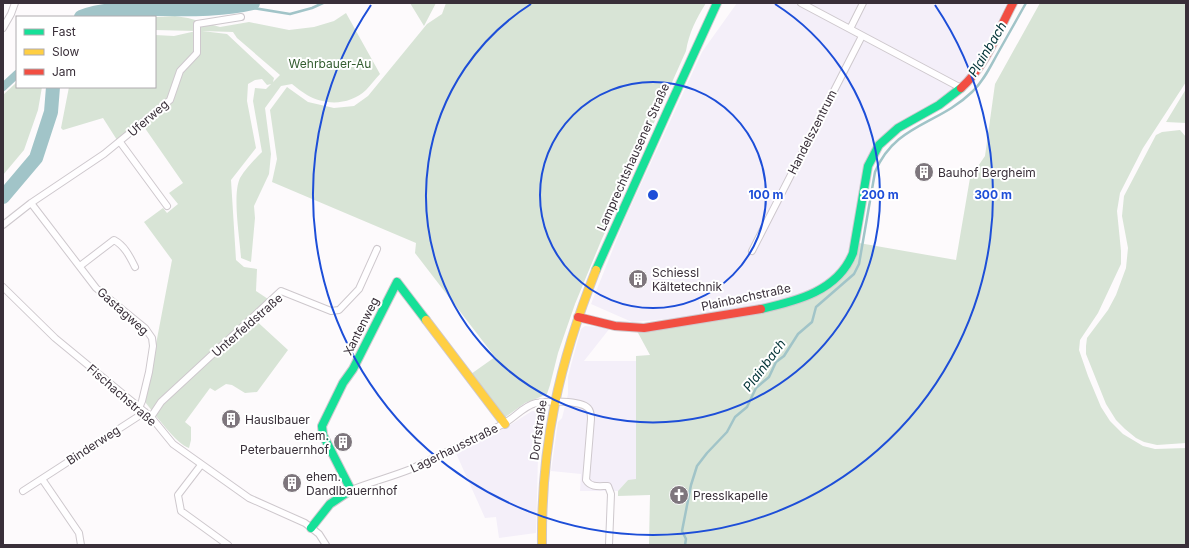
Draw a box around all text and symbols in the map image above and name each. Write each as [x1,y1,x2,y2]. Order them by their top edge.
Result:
legend [16,16,156,88]
water label: Plainbach [964,18,1010,79]
text: Fast [52,24,76,39]
text: Slow [52,44,80,59]
park label: Wehrbauer-Au [289,56,371,71]
text: Jam [52,64,76,79]
street label: Lamprechtshausener Straße [594,81,672,233]
street label: Handelszentrum [784,87,840,177]
street label: Uferweg [125,96,171,140]
building icon: Bauhof Bergheim [913,161,935,183]
place label: Bauhof Bergheim [938,165,1036,180]
text: 100 m [748,187,784,202]
text: 200 m [861,187,899,202]
text: 300 m [974,187,1012,202]
centre of rings [646,188,660,202]
place label: Schiessl Kältetechnik [652,265,722,294]
building icon: Schiessl Kältetechnik [627,268,649,290]
street label: Plainbachstraße [700,280,792,314]
street label: Gastagweg [94,284,152,338]
street label: Unterfeldstraße [209,290,285,360]
street label: Xantenweg [340,294,382,358]
water label: Plainbach [739,335,789,394]
street label: Fischachstraße [84,361,160,429]
street label: Dorfstraße [526,399,550,461]
building icon: Hauslbauer [220,408,242,430]
place label: Hauslbauer [245,412,310,427]
street label: Lagerhausstraße [408,420,500,476]
street label: Binderweg [63,422,123,468]
place label: ehem. Peterbauernhof [240,428,330,457]
building icon: ehem. Peterbauernhof [332,431,354,453]
place label: ehem. Dandlbauernhof [306,469,398,498]
building icon: ehem. Dandlbauernhof [281,472,303,494]
church icon: Presslkapelle [668,484,690,506]
place label: Presslkapelle [693,488,768,503]

